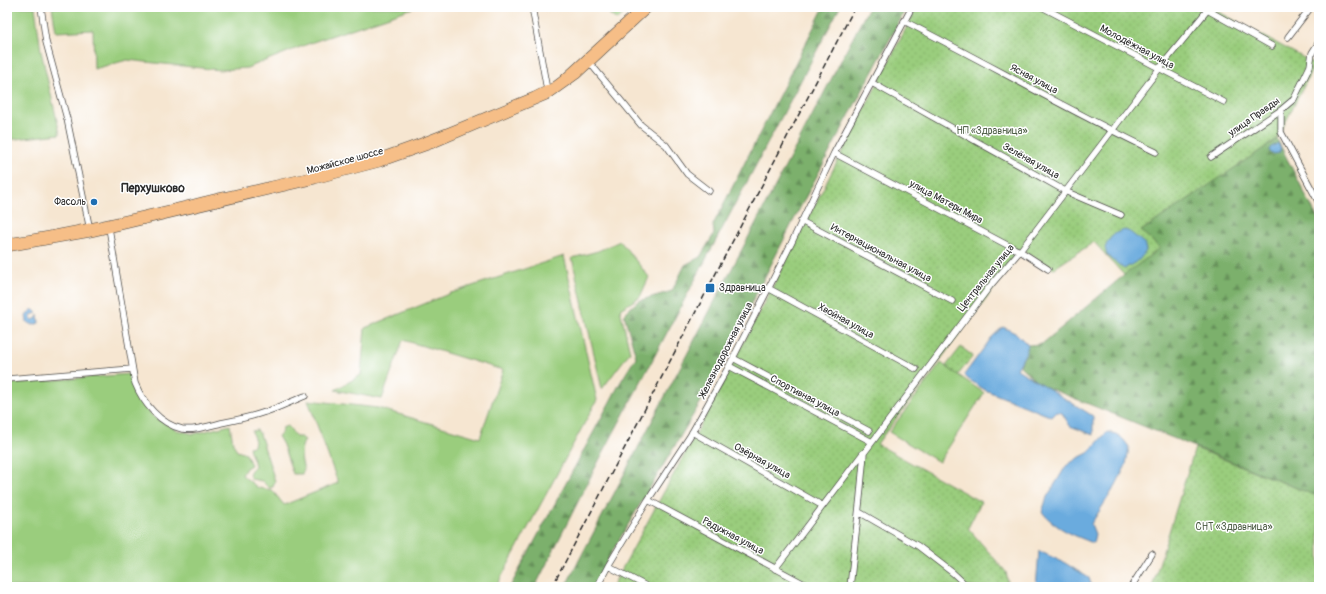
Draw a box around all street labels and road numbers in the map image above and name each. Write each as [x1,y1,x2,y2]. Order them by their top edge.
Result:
street label: Молодёжная улица [1098,22,1177,72]
street label: Ясная улица [1008,61,1060,97]
street label: улица Правды [1225,95,1282,140]
street label: Зелёная улица [1001,140,1062,182]
street label: Можайское шоссе [305,145,385,177]
street label: улица Матери Мира [906,177,985,227]
street label: Интернациональная улица [829,221,934,285]
street label: Центральная улица [955,242,1017,314]
street label: Железнодорожная улица [696,300,755,402]
street label: Хвойная улица [816,301,876,341]
street label: Спортивная улица [768,373,842,420]
street label: Озёрная улица [732,441,793,482]
street label: Радужная улица [700,515,766,557]

